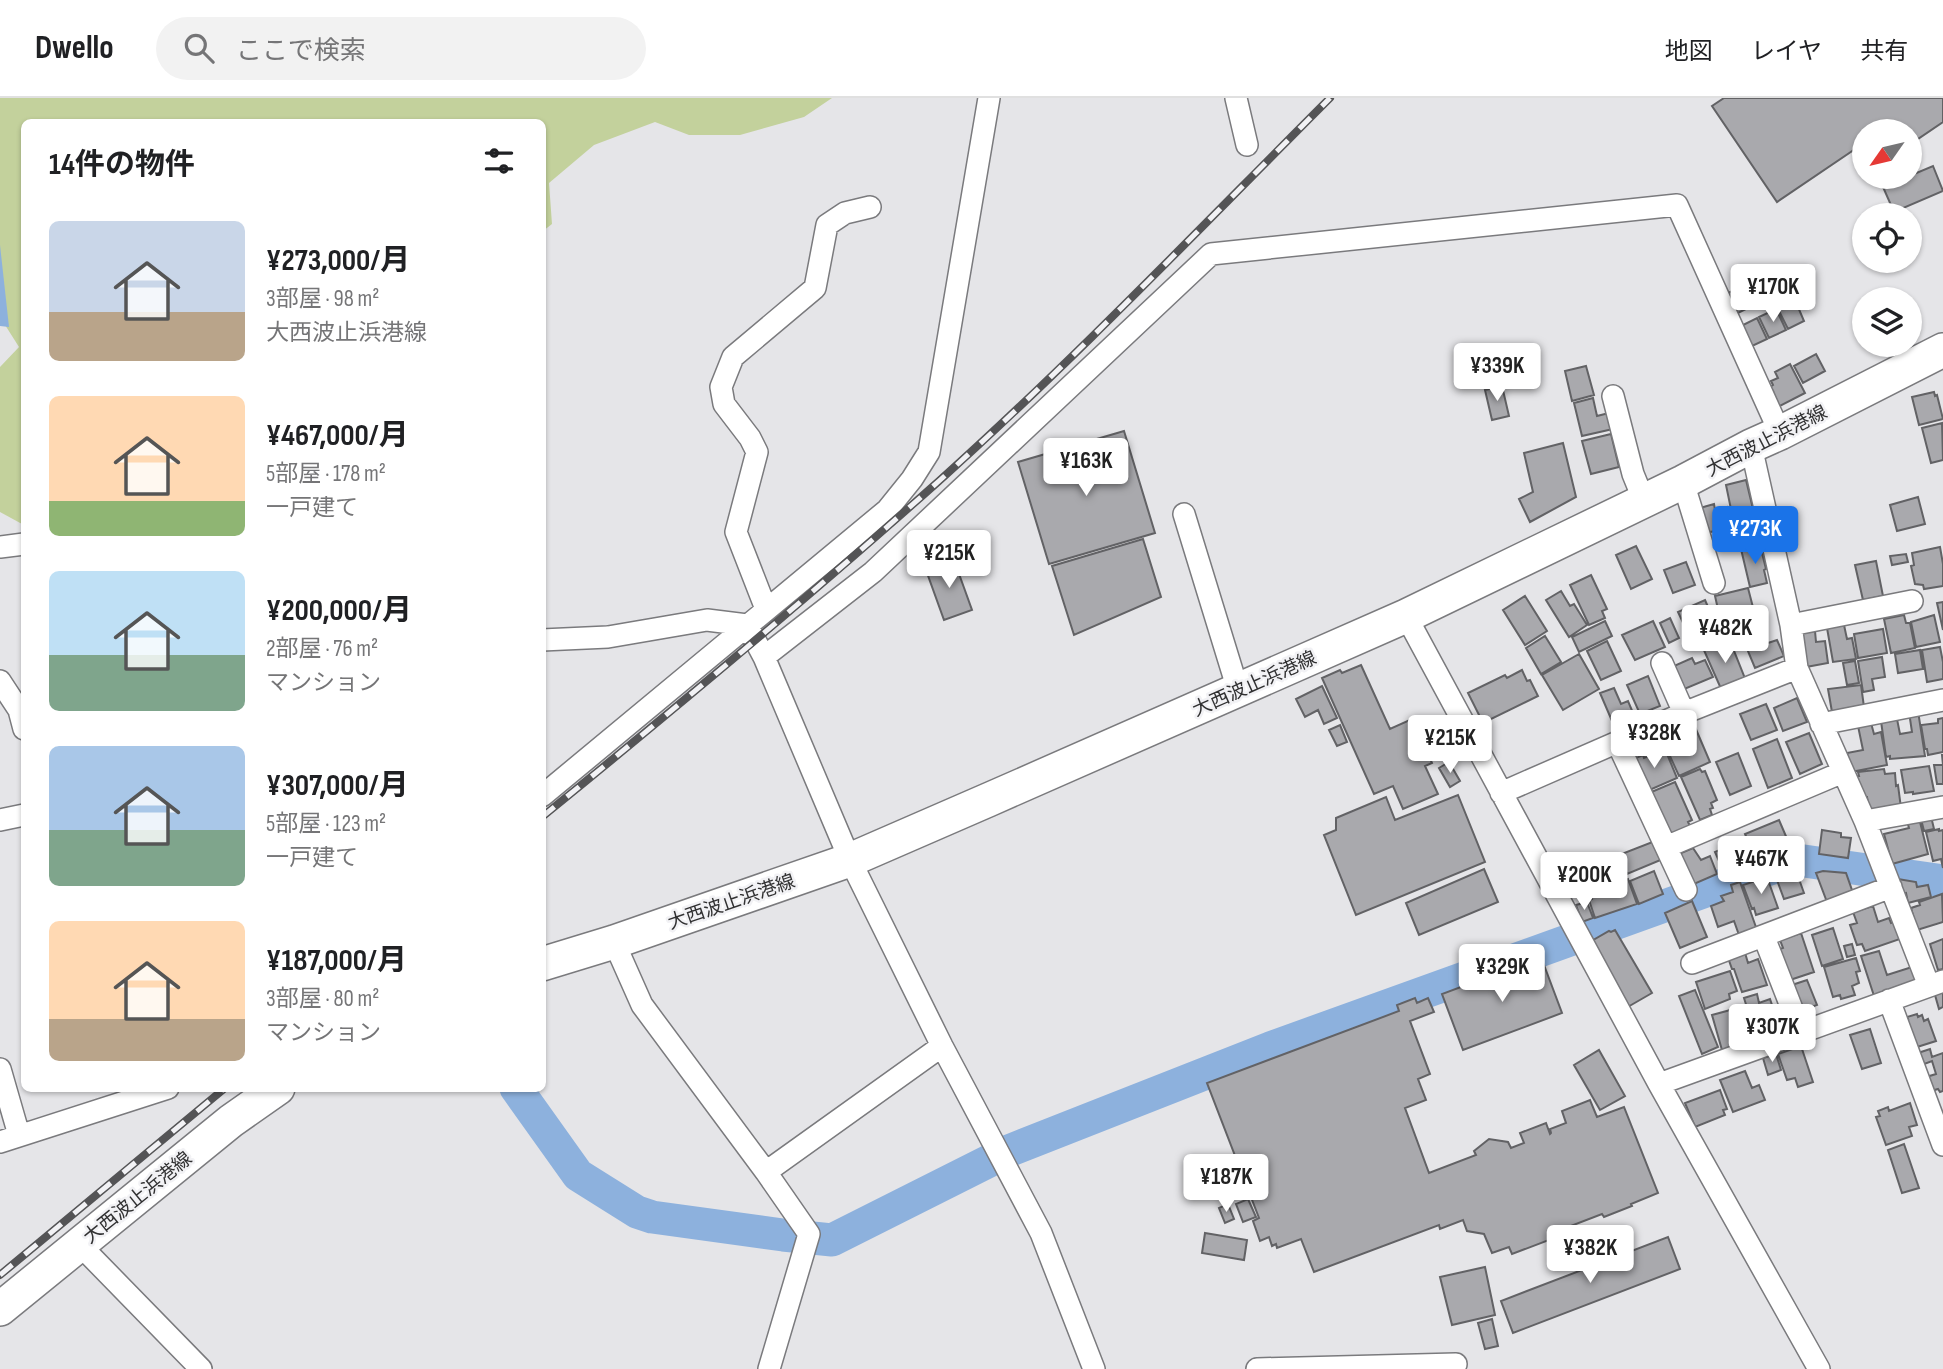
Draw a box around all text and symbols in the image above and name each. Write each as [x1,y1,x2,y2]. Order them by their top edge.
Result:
search box [156,17,646,80]
text: Dwello [35,28,114,68]
icon: search [180,29,218,67]
text: ここで検索 [236,36,366,67]
text: 地図 [1665,37,1713,66]
text: レイヤ [1751,37,1822,66]
text: 共有 [1860,37,1908,66]
north arrow [1852,119,1922,189]
map controls [1852,119,1922,357]
icon: filters [480,142,518,180]
text: 14件の物件 [49,147,195,183]
button: locate [1852,203,1922,273]
text: ¥273,000/月 [266,243,410,279]
icon: home [105,249,189,333]
pin: ¥170K [1724,264,1822,324]
text: ¥170K [1747,273,1799,301]
text: 3部屋 · 98 m² [266,285,379,313]
button: layers [1852,287,1922,357]
text: 大西波止浜港線 [266,319,427,347]
pin: ¥339K [1448,344,1546,403]
text: ¥339K [1470,352,1524,380]
street label: 大西波止浜港線 [1702,401,1831,482]
text: ¥467,000/月 [266,418,409,454]
icon: home [105,424,189,508]
pin: ¥163K [1037,438,1135,498]
text: ¥163K [1059,447,1113,475]
text: 5部屋 · 178 m² [266,460,386,488]
text: 一戸建て [266,494,358,522]
pin: ¥273K [1706,506,1804,566]
text: ¥273K [1728,515,1782,543]
pin: ¥215K [900,531,998,590]
text: ¥215K [923,539,975,567]
text: ¥200,000/月 [266,593,412,629]
icon: home [105,599,189,683]
pin: ¥482K [1676,606,1774,665]
text: ¥482K [1698,614,1752,642]
text: 2部屋 · 76 m² [266,635,378,663]
street label: 大西波止浜港線 [1189,647,1320,722]
text: マンション [266,669,381,697]
pin: ¥328K [1605,710,1703,770]
pin: ¥215K [1401,716,1499,775]
text: ¥328K [1627,719,1681,747]
text: ¥215K [1424,724,1476,752]
text: ¥307,000/月 [266,768,409,804]
icon: home [105,774,189,858]
text: 5部屋 · 123 m² [266,810,386,838]
pin: ¥467K [1712,836,1810,896]
text: 一戸建て [266,844,358,872]
text: ¥467K [1734,845,1788,873]
pin: ¥200K [1535,852,1633,912]
text: ¥200K [1556,861,1612,889]
street label: 大西波止浜港線 [665,870,798,935]
text: ¥187,000/月 [266,943,407,979]
pin: ¥329K [1453,944,1551,1004]
icon: home [105,949,189,1033]
text: ¥329K [1475,953,1529,981]
text: 3部屋 · 80 m² [266,985,379,1013]
pin: ¥307K [1723,1004,1821,1064]
text: ¥307K [1745,1013,1799,1041]
text: マンション [266,1019,381,1047]
street label: 大西波止浜港線 [79,1147,197,1249]
pin: ¥187K [1177,1154,1275,1214]
text: ¥187K [1199,1163,1253,1191]
pin: ¥382K [1541,1226,1639,1285]
text: ¥382K [1563,1234,1617,1262]

